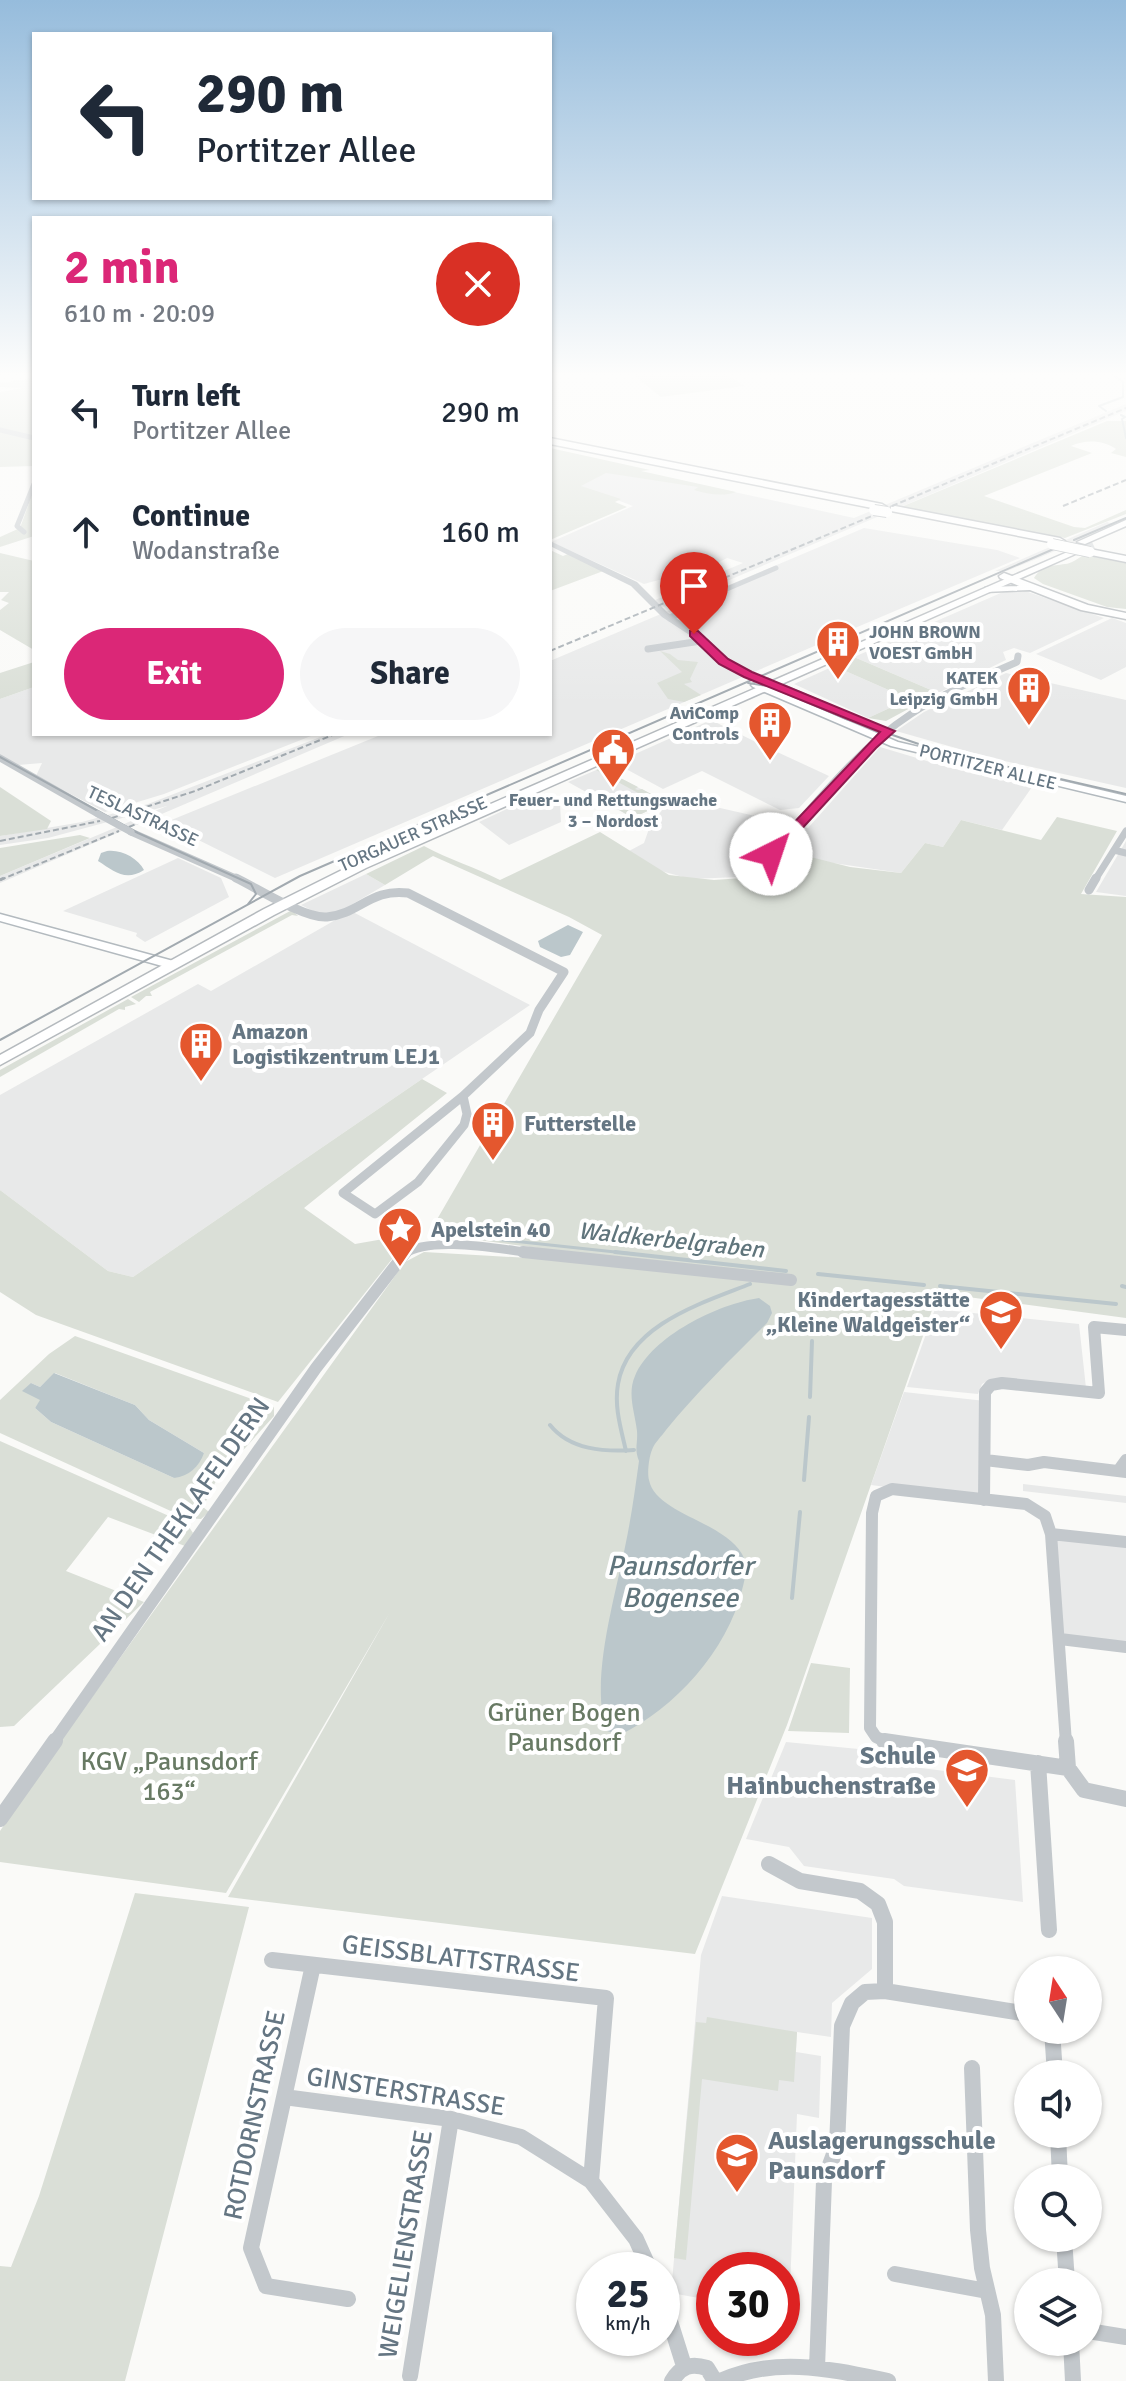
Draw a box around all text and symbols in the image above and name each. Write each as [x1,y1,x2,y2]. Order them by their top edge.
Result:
text: 290 m [196,59,344,128]
icon: left [64,64,168,168]
text: Portitzer Allee [196,128,417,173]
text: 2 min [64,238,180,297]
button: close [436,242,520,326]
text: 610 m · 20:09 [64,298,215,330]
text: Turn left [132,378,241,415]
icon: left [64,390,108,434]
text: 290 m [441,394,520,431]
text: Portitzer Allee [132,415,291,447]
text: Continue [132,498,250,535]
icon: ahead [64,510,108,554]
text: 160 m [441,514,520,551]
text: Wodanstraße [132,535,280,567]
pin [660,552,728,634]
icon: arrive [672,564,716,608]
building icon: JOHN BROWN VOEST GmbH [814,618,862,681]
place label: JOHN BROWN VOEST GmbH [869,621,981,664]
button: Exit [64,628,284,720]
button: Share [300,628,520,720]
building icon: KATEK Leipzig GmbH [1005,664,1053,727]
place label: KATEK Leipzig GmbH [889,667,999,710]
building icon: AviComp Controls [746,699,794,762]
place label: AviComp Controls [670,702,739,745]
public building icon: Feuer- und Rettungswache 3 – Nordost [589,726,637,789]
street label: PORTITZER ALLEE [917,739,1059,795]
street label: TESLASTRASSE [84,781,202,851]
place label: Feuer- und Rettungswache 3 – Nordost [509,789,717,832]
street label: TORGAUER STRASSE [335,791,491,877]
position arrow [729,812,813,896]
place label: Amazon Logistikzentrum LEJ1 [232,1018,440,1070]
building icon: Amazon Logistikzentrum LEJ1 [177,1020,225,1083]
building icon: Futterstelle [469,1099,517,1162]
place label: Futterstelle [524,1110,636,1137]
place icon: Apelstein 40 [376,1205,424,1268]
water label: Waldkerbelgraben [577,1215,766,1265]
place label: Apelstein 40 [431,1216,551,1243]
place label: Kindertagesstätte „Kleine Waldgeister“ [766,1286,970,1338]
school or university icon: Kindertagesstätte „Kleine Waldgeister“ [977,1288,1025,1351]
street label: AN DEN THEKLAFELDERN [84,1391,277,1648]
water label: Paunsdorfer Bogensee [607,1549,757,1615]
park label: Grüner Bogen Paunsdorf [487,1697,641,1759]
place label: Schule Hainbuchenstraße [726,1740,936,1802]
park label: KGV „Paunsdorf 163“ [81,1746,259,1808]
school or university icon: Schule Hainbuchenstraße [943,1746,991,1809]
street label: GEISSBLATTSTRASSE [340,1929,582,1989]
north arrow [1014,1956,1102,2044]
map controls [1014,1956,1102,2356]
street label: ROTDORNSTRASSE [217,2008,293,2223]
street label: GINSTERSTRASSE [304,2060,507,2123]
button: sound [1014,2060,1102,2148]
place label: Auslagerungsschule Paunsdorf [768,2125,996,2187]
street label: WEIGELIENSTRASSE [372,2128,440,2361]
school or university icon: Auslagerungsschule Paunsdorf [713,2131,761,2194]
button: search [1014,2164,1102,2252]
speed limit sign: 30 [696,2252,800,2356]
button: layers [1014,2268,1102,2356]
text: 25 [606,2269,650,2319]
text: km/h [605,2311,651,2336]

